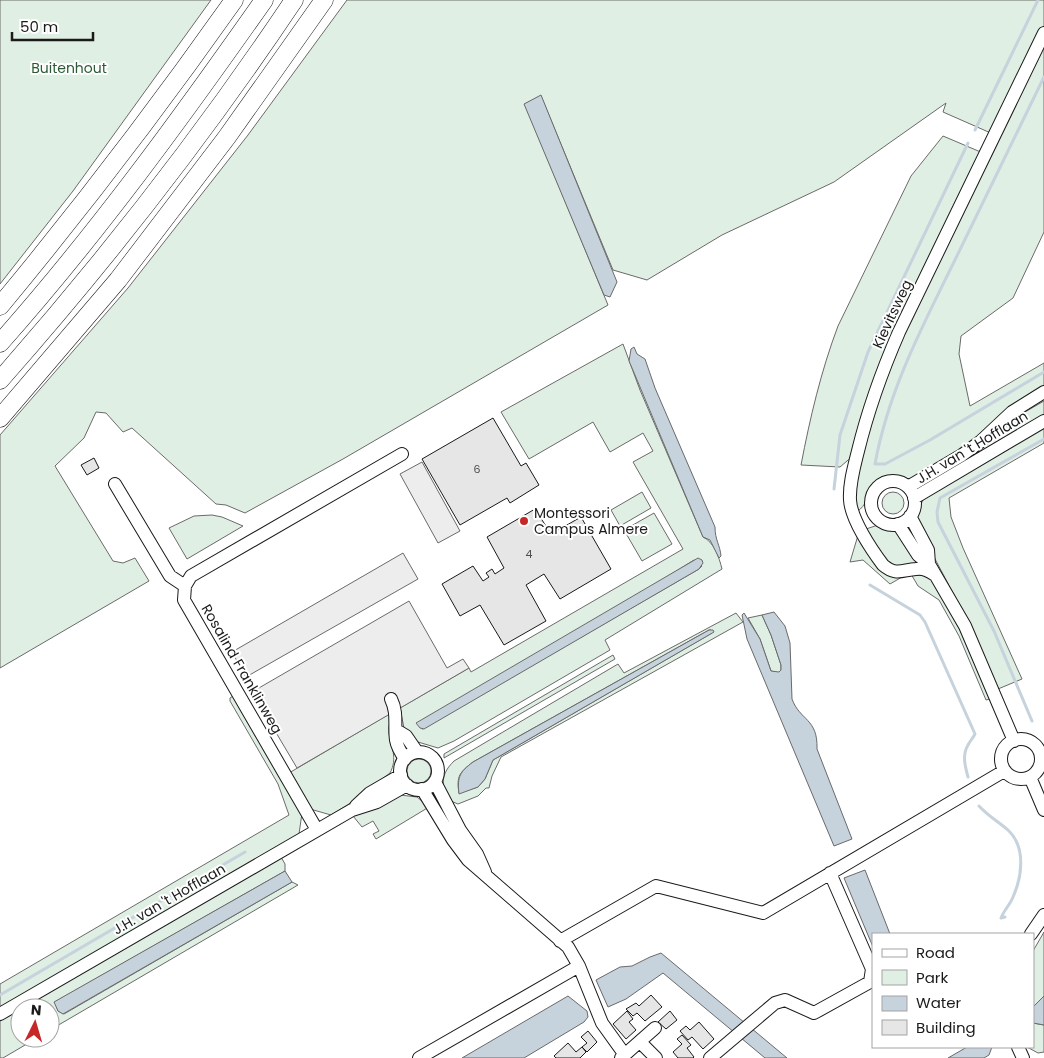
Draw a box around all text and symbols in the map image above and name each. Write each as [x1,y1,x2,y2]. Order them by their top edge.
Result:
scale bar [12,10,94,42]
text: 50 m [20,16,58,37]
park label: Buitenhout [31,58,107,78]
street label: Kievitsweg [867,276,917,352]
street label: J.H. van 't Hofflaan [912,406,1032,488]
house number: 6 [474,461,481,477]
place label: Montessori Campus Almere [534,503,648,539]
marker: Montessori Campus Almere [518,515,530,527]
house number: 4 [526,546,533,562]
street label: Rosalind Franklinweg [197,600,287,738]
street label: J.H. van 't Hofflaan [109,859,229,939]
legend [872,933,1034,1048]
text: Road [916,942,955,963]
text: Park [916,967,948,988]
text: Water [916,992,962,1013]
north arrow [10,998,60,1048]
text: N [30,1000,42,1020]
text: Building [916,1017,976,1038]

